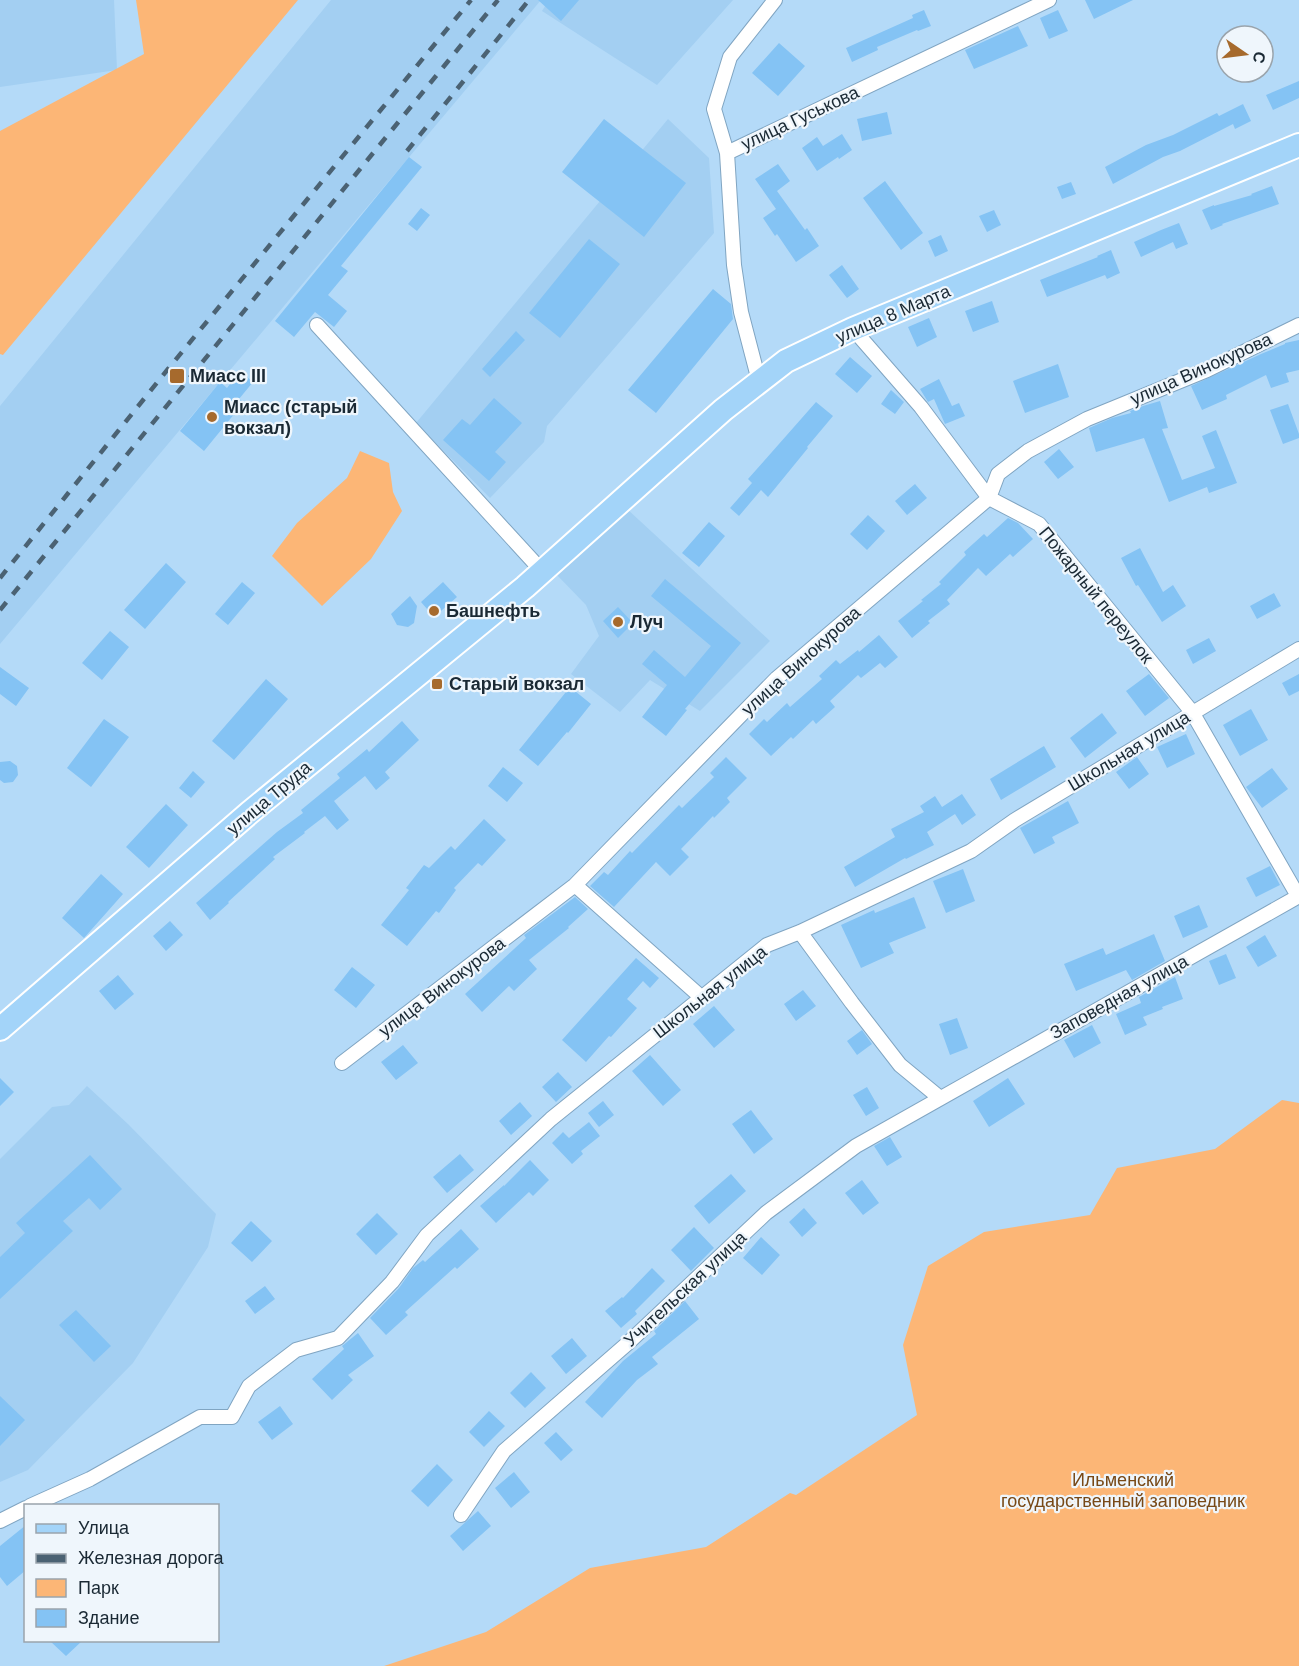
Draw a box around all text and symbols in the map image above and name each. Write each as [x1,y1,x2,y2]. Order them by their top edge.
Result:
north arrow [1215,24,1275,84]
text: С [1249,50,1269,66]
street label: улица Гуськова [738,82,863,154]
street label: улица 8 Марта [833,281,954,347]
street label: улица Винокурова [1127,328,1276,409]
place label: Миасс III [190,366,266,386]
marker: Миасс III [168,367,186,385]
place label: Миасс (старый вокзал) [224,397,357,438]
marker: Миасс (старый вокзал) [205,410,219,424]
street label: Пожарный переулок [1035,523,1157,667]
place label: Башнефть [446,601,540,621]
street label: улица Винокурова [738,602,865,720]
marker: Башнефть [427,604,441,618]
place label: Луч [630,612,663,632]
marker: Луч [611,615,625,629]
place label: Старый вокзал [449,674,584,694]
marker: Старый вокзал [430,677,444,691]
street label: Школьная улица [1065,706,1194,795]
street label: улица Труда [223,757,316,839]
street label: улица Винокурова [375,932,510,1041]
street label: Школьная улица [649,941,771,1042]
street label: Заповедная улица [1047,950,1192,1043]
street label: Учительская улица [620,1227,751,1351]
park label: Ильменский государственный заповедник [1001,1470,1245,1511]
legend [24,1504,219,1642]
text: Улица [78,1518,130,1538]
text: Железная дорога [78,1548,225,1568]
text: Парк [78,1578,119,1598]
text: Здание [78,1608,139,1628]

